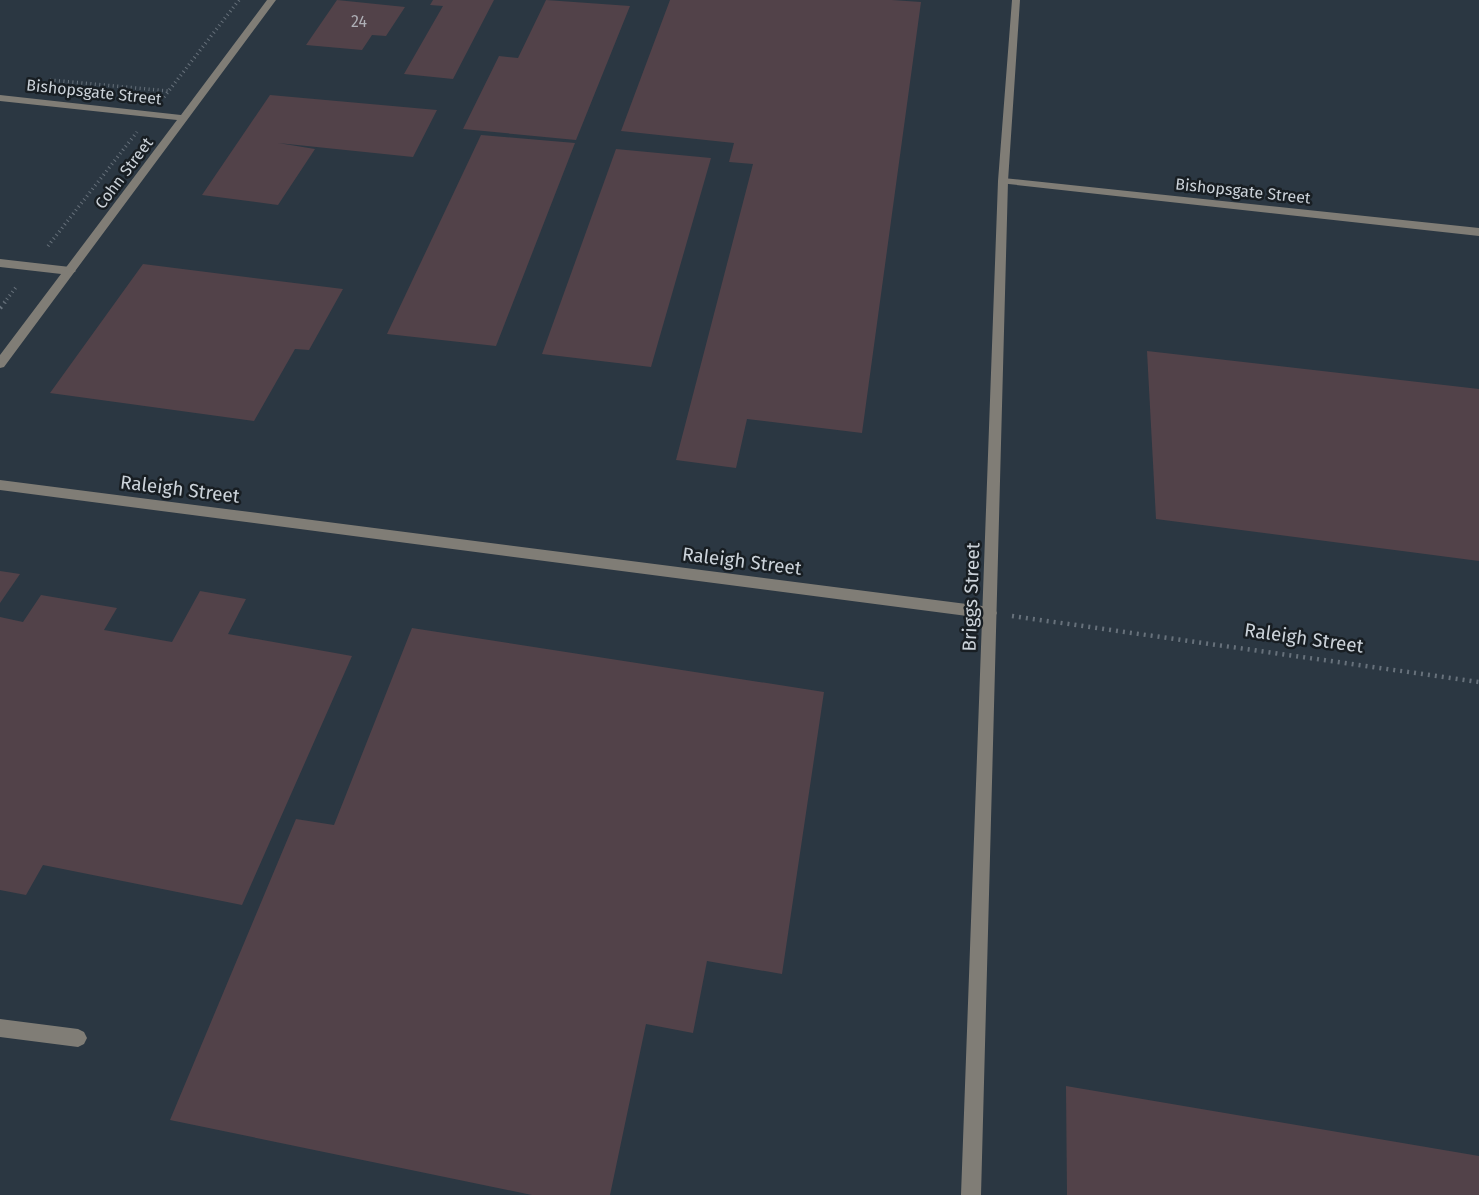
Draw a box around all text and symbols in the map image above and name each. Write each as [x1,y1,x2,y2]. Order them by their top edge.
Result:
house number: 24 [351,12,367,31]
street label: Bishopsgate Street [25,75,163,109]
street label: Cohn Street [91,133,157,212]
street label: Bishopsgate Street [1174,174,1312,208]
street label: Raleigh Street [119,470,241,508]
street label: Raleigh Street [681,542,803,580]
street label: Briggs Street [958,542,984,652]
street label: Raleigh Street [1243,618,1365,658]

